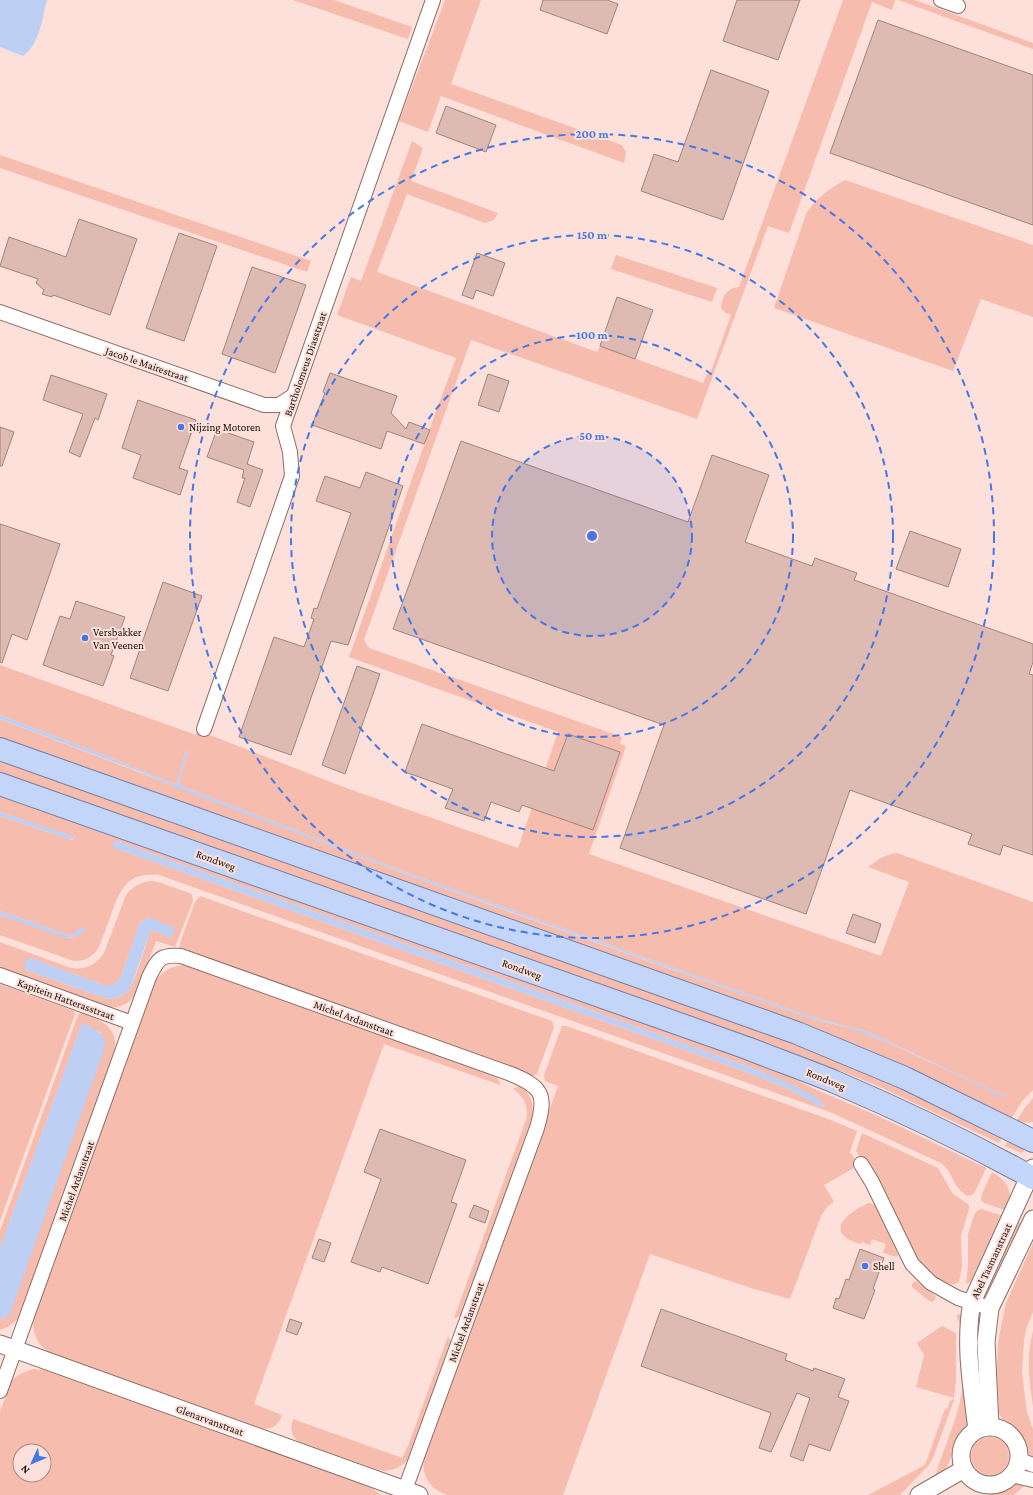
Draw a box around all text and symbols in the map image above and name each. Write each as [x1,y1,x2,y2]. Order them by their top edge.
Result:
text: 200 m [575,127,609,141]
text: 150 m [577,228,608,242]
street label: Bartholomeus Diasstraat [282,310,329,418]
text: 100 m [576,328,609,342]
street label: Jacob le Mairestraat [103,344,190,385]
place label: Nijzing Motoren [189,421,261,434]
marker: Nijzing Motoren [176,422,186,432]
text: 50 m [579,429,606,443]
centre of rings [585,529,599,543]
place label: Versbakker Van Veenen [93,626,144,651]
marker: Versbakker Van Veenen [80,633,90,643]
street label: Rondweg [194,847,238,874]
street label: Rondweg [500,956,544,983]
street label: Kapitein Hatterasstraat [16,976,116,1023]
street label: Michel Ardanstraat [312,998,396,1038]
street label: Rondweg [804,1066,848,1093]
street label: Michel Ardanstraat [56,1139,96,1223]
street label: Abel Tasmanstraat [968,1221,1014,1301]
place label: Shell [873,1260,895,1272]
marker: Shell [860,1261,870,1271]
street label: Michel Ardanstraat [446,1280,486,1364]
street label: Glenarvanstraat [175,1402,246,1438]
north arrow [12,1443,52,1483]
text: N [18,1463,32,1477]

